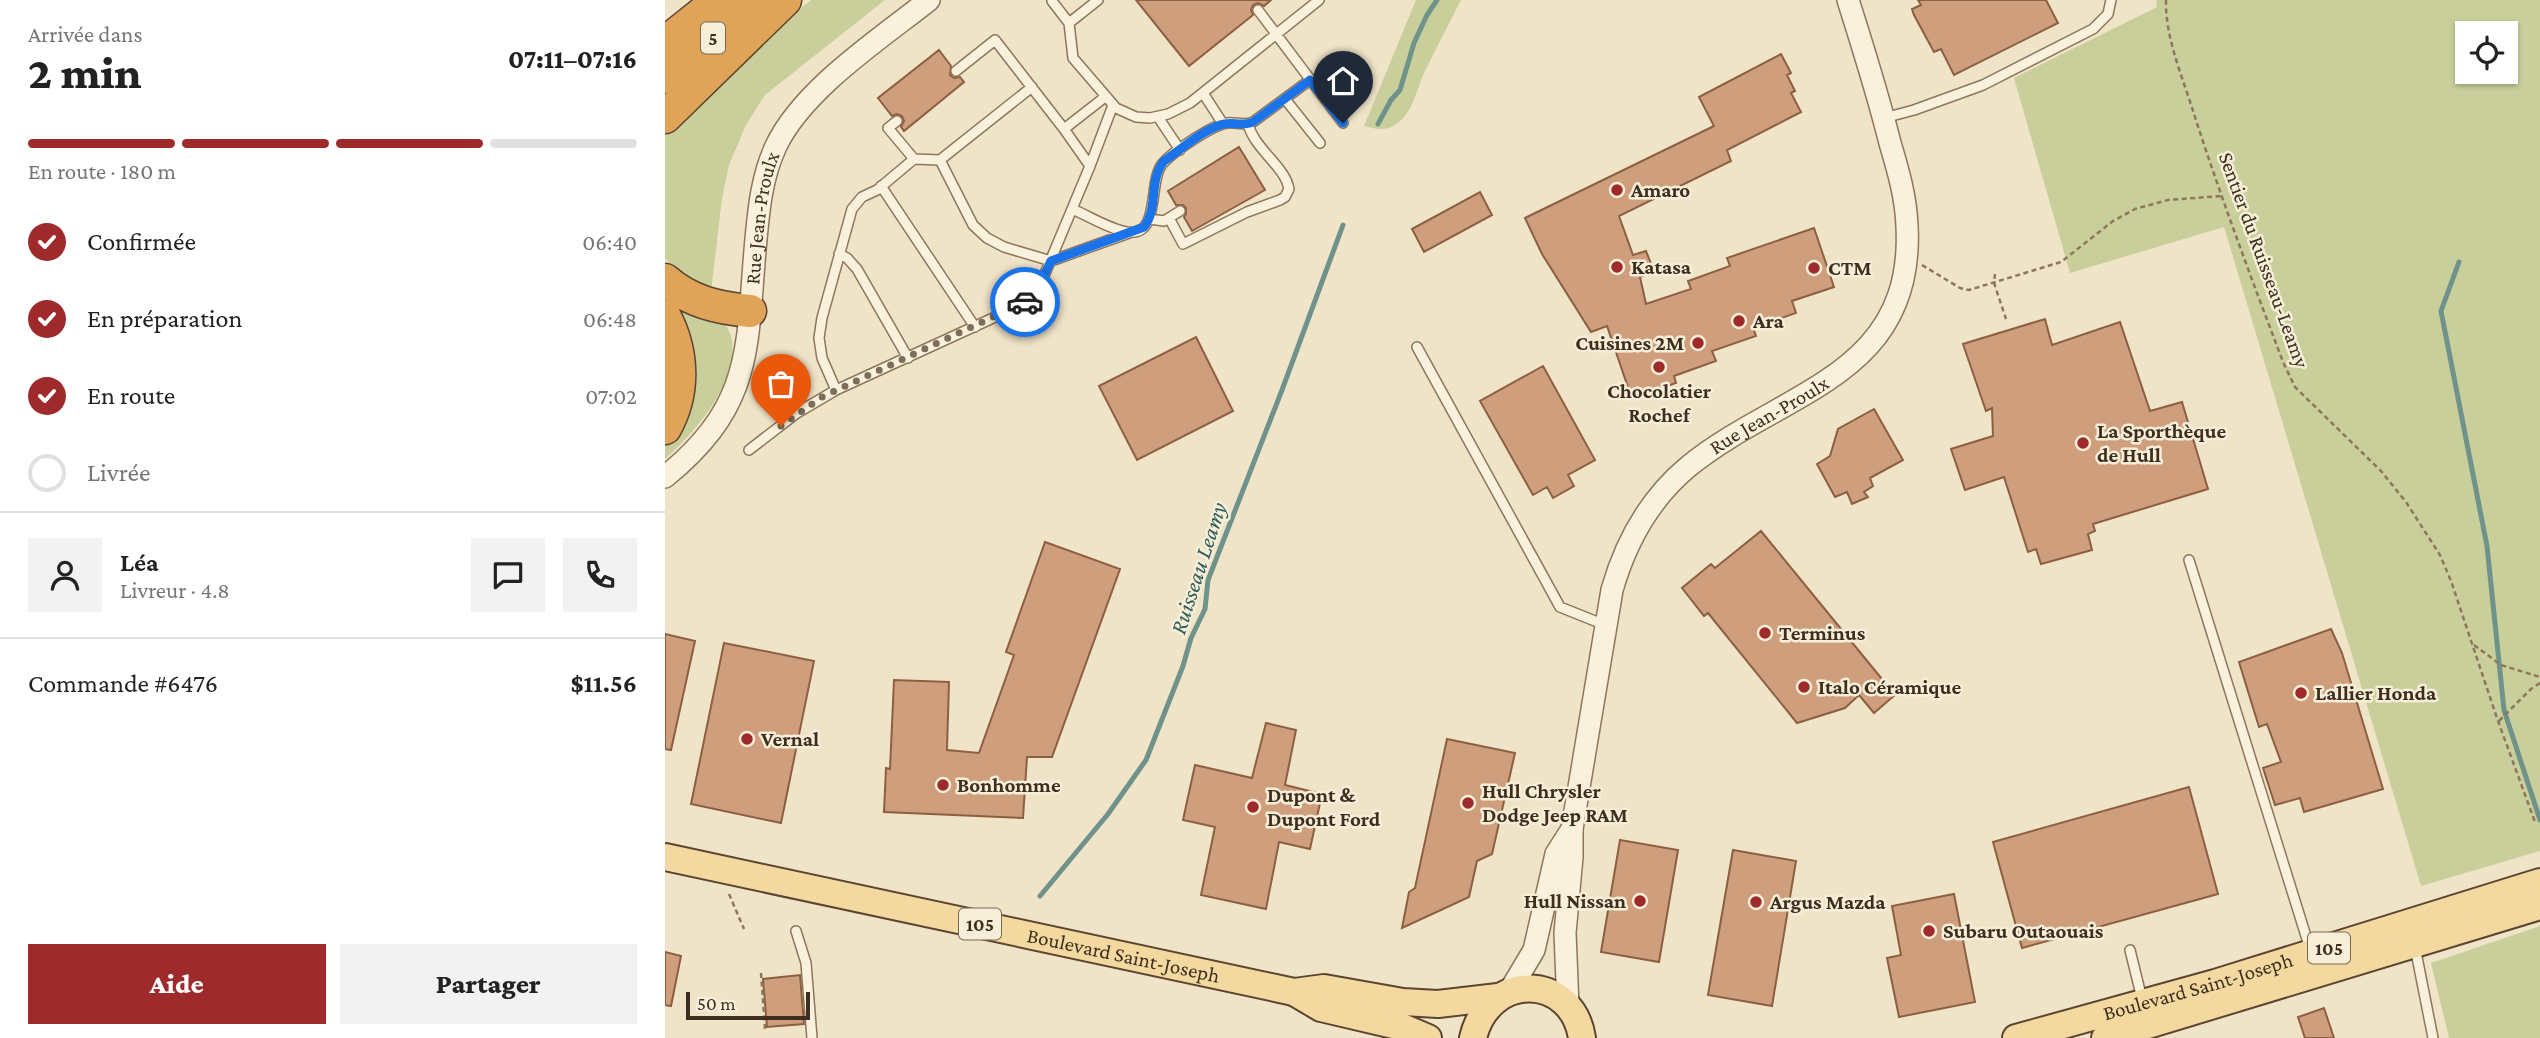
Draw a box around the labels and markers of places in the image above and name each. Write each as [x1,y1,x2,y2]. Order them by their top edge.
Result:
pin [1313,51,1373,123]
place label: Amaro [1630,178,1690,202]
marker: Amaro [1609,182,1625,198]
place label: Katasa [1631,255,1692,279]
place label: CTM [1828,256,1872,280]
marker: Katasa [1609,259,1625,275]
marker: CTM [1806,260,1822,276]
place label: Ara [1752,309,1784,333]
marker: Ara [1731,313,1747,329]
place label: Cuisines 2M [1575,331,1684,355]
marker: Cuisines 2M [1690,335,1706,351]
pin [751,354,811,426]
marker: Chocolatier Rochef [1651,359,1667,375]
place label: Chocolatier Rochef [1607,379,1712,427]
place label: La Sporthèque de Hull [2097,419,2227,467]
marker: La Sporthèque de Hull [2075,435,2091,451]
place label: Terminus [1779,621,1866,645]
marker: Terminus [1757,625,1773,641]
place label: Italo Céramique [1818,675,1962,699]
marker: Italo Céramique [1796,679,1812,695]
place label: Lallier Honda [2315,681,2437,705]
marker: Lallier Honda [2293,685,2309,701]
place label: Vernal [760,727,819,751]
marker: Vernal [739,731,755,747]
place label: Bonhomme [957,773,1061,797]
marker: Bonhomme [935,777,951,793]
place label: Hull Chrysler Dodge Jeep RAM [1482,779,1628,827]
place label: Dupont & Dupont Ford [1267,783,1381,831]
marker: Hull Chrysler Dodge Jeep RAM [1460,795,1476,811]
marker: Dupont & Dupont Ford [1245,799,1261,815]
place label: Hull Nissan [1524,889,1626,913]
place label: Argus Mazda [1769,890,1886,914]
marker: Hull Nissan [1632,893,1648,909]
marker: Argus Mazda [1748,894,1764,910]
place label: Subaru Outaouais [1943,919,2104,943]
marker: Subaru Outaouais [1921,923,1937,939]

